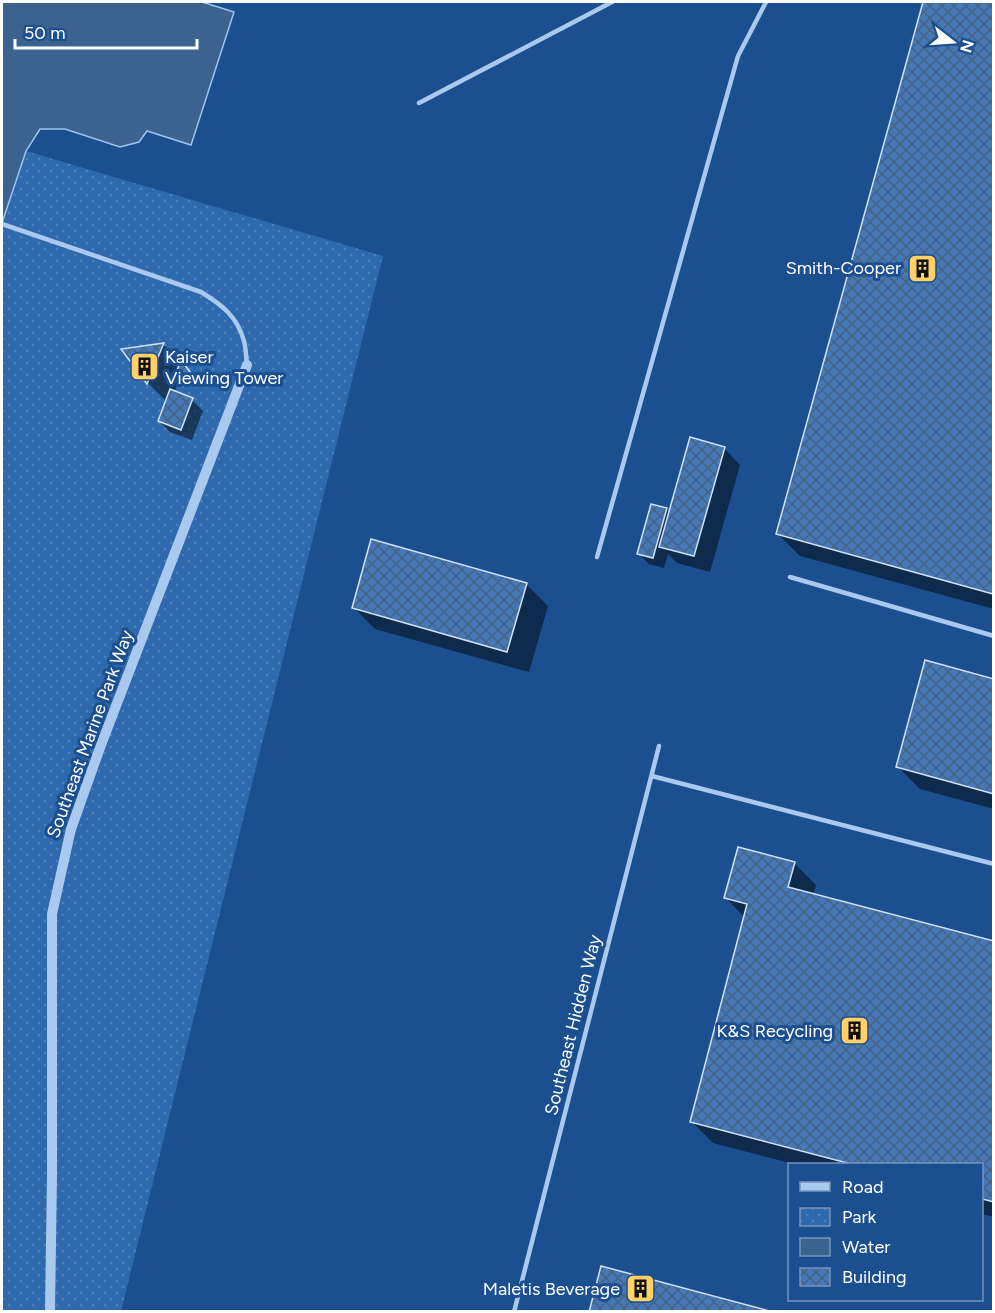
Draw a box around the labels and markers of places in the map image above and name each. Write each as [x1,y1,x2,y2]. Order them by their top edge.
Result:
building icon: Smith-Cooper [906,252,938,284]
place label: Smith-Cooper [786,257,901,279]
place label: Kaiser Viewing Tower [165,346,283,389]
building icon: Kaiser Viewing Tower [128,351,160,383]
building icon: K&S Recycling [838,1015,870,1047]
place label: K&S Recycling [717,1020,833,1042]
building icon: Maletis Beverage [625,1273,657,1305]
place label: Maletis Beverage [483,1278,620,1300]

